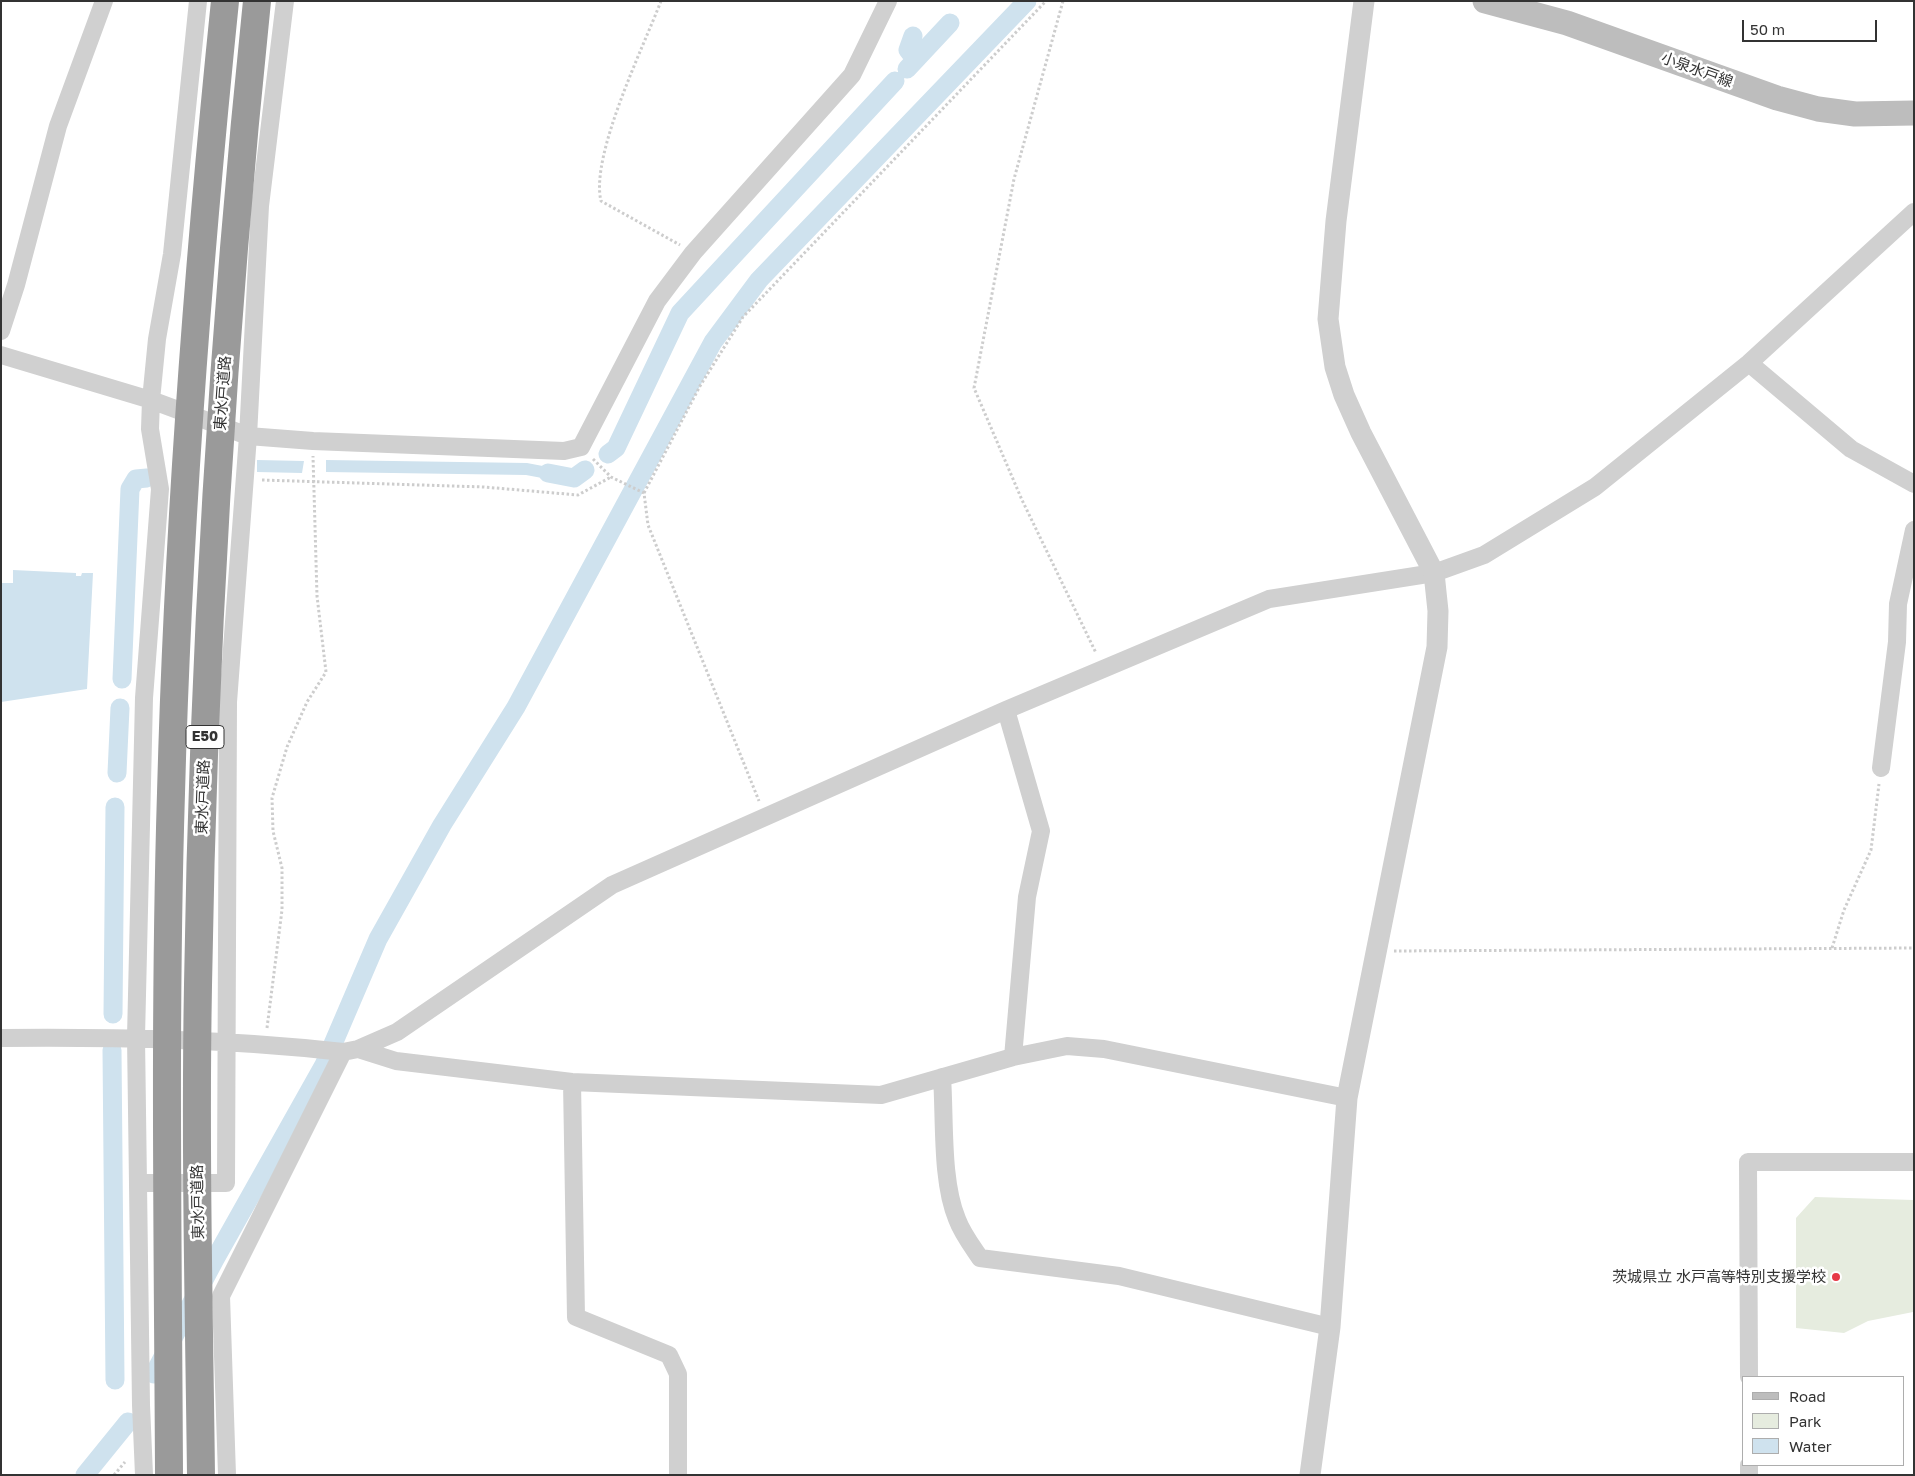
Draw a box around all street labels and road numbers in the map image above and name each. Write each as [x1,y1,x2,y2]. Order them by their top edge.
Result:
street label: 小泉水戸線 [1659,49,1735,91]
street label: 東水戸道路 [211,355,235,431]
road number: E50 [186,726,224,749]
street label: 東水戸道路 [193,759,213,835]
street label: 東水戸道路 [188,1164,208,1240]

